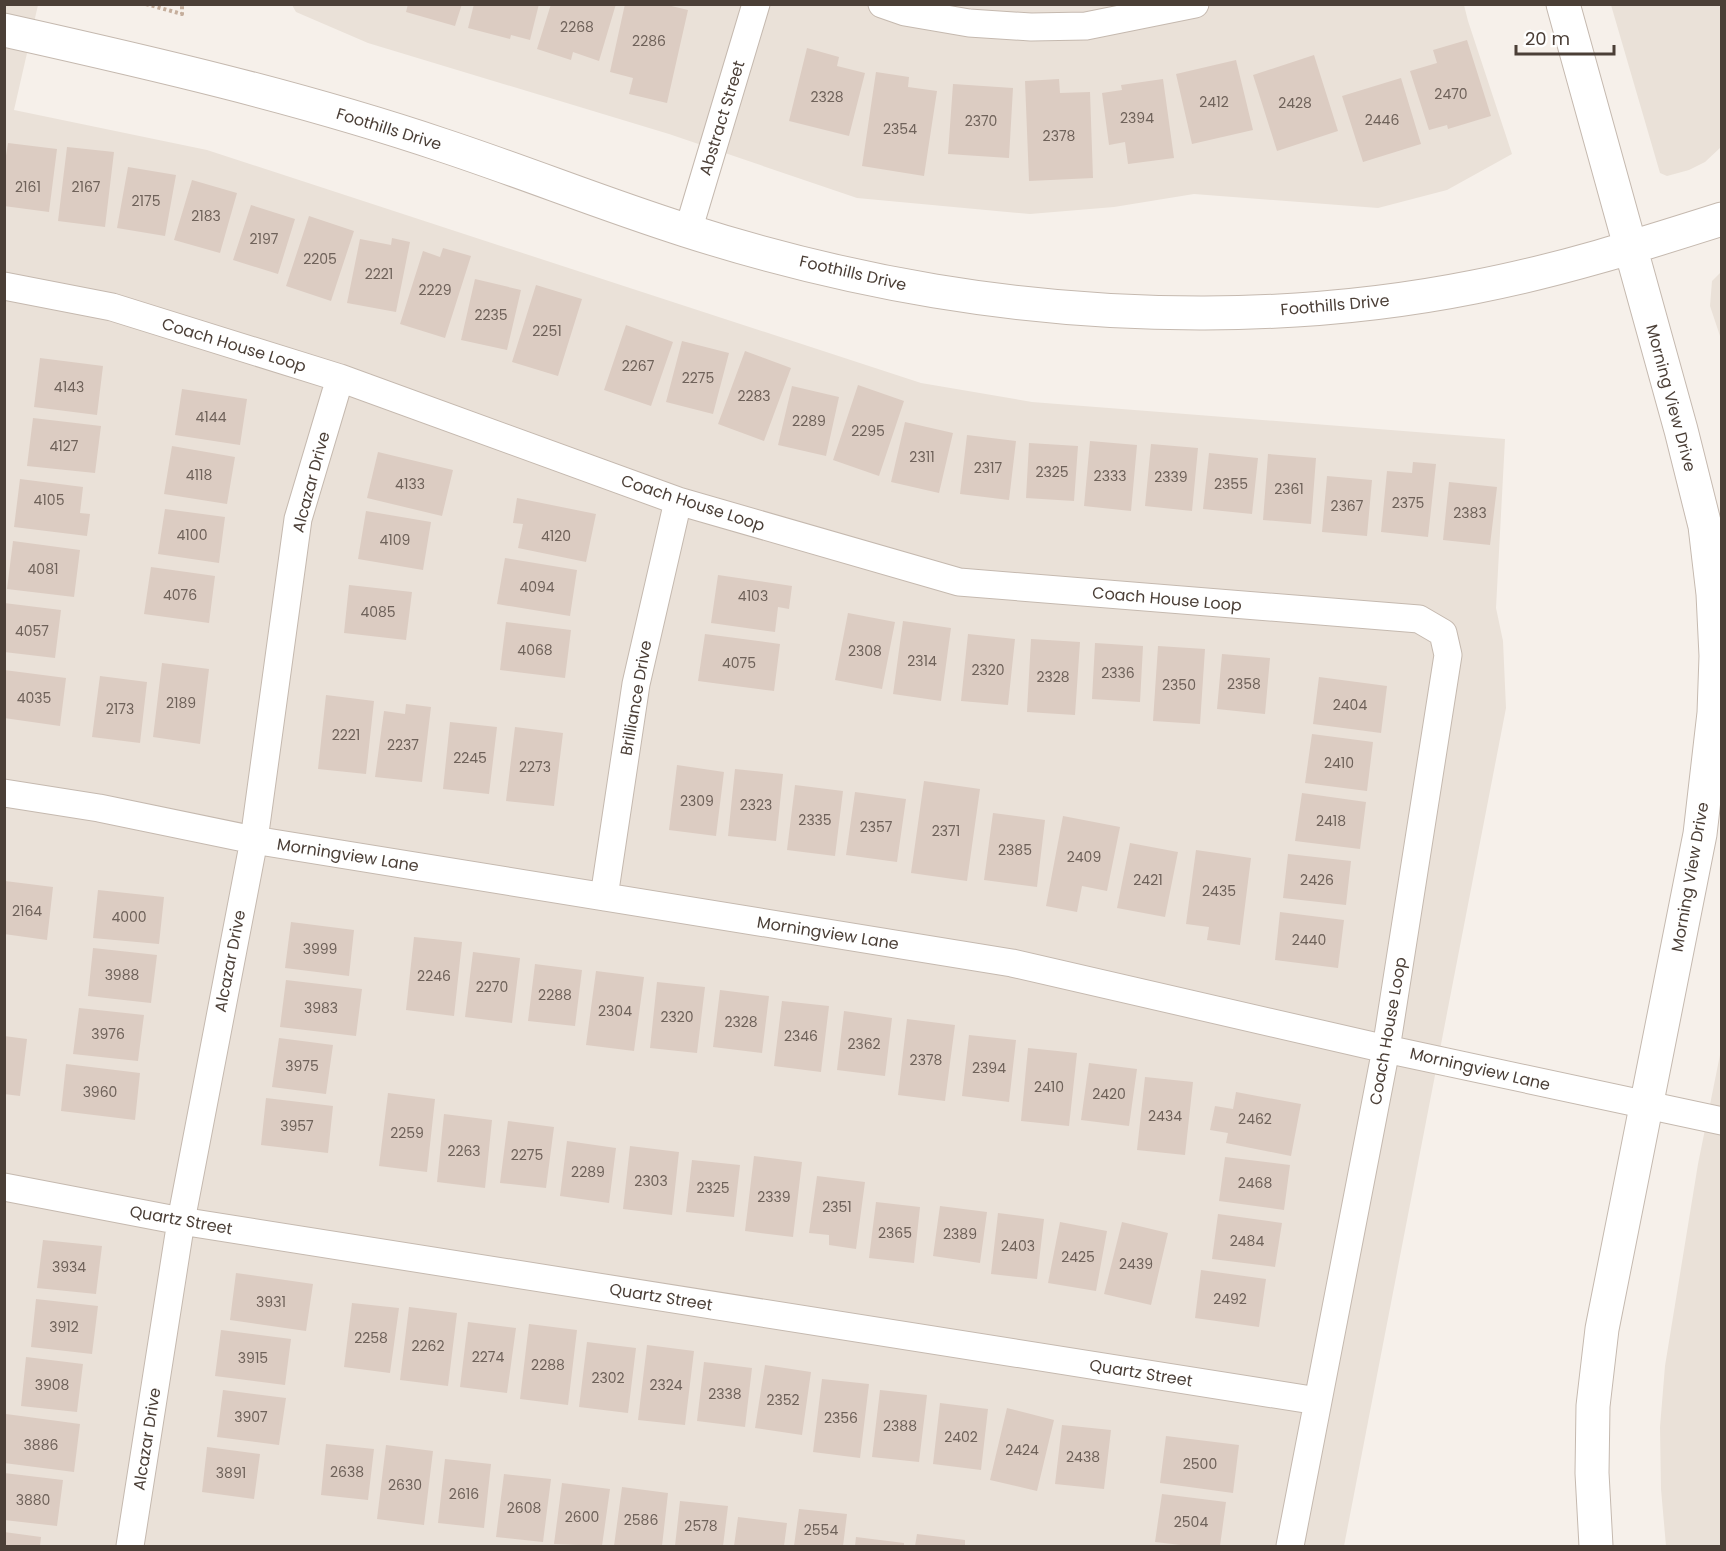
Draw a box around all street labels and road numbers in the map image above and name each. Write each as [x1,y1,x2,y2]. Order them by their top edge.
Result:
street label: Abstract Street [694,57,750,178]
street label: Foothills Drive [333,102,445,156]
street label: Foothills Drive [797,250,909,296]
street label: Foothills Drive [1280,289,1390,321]
street label: Coach House Loop [159,312,309,378]
street label: Morning View Drive [1640,322,1702,474]
street label: Alcazar Drive [286,429,336,535]
street label: Coach House Loop [618,469,768,537]
street label: Coach House Loop [1091,581,1243,617]
street label: Brilliance Drive [615,639,657,757]
street label: Morning View Drive [1666,800,1715,954]
street label: Morningview Lane [275,832,421,878]
street label: Alcazar Drive [209,908,251,1014]
street label: Morningview Lane [755,910,901,956]
street label: Coach House Loop [1364,955,1412,1107]
street label: Morningview Lane [1408,1042,1552,1096]
street label: Quartz Street [128,1200,234,1240]
street label: Quartz Street [608,1278,714,1317]
street label: Quartz Street [1088,1354,1194,1393]
street label: Alcazar Drive [128,1386,166,1492]

